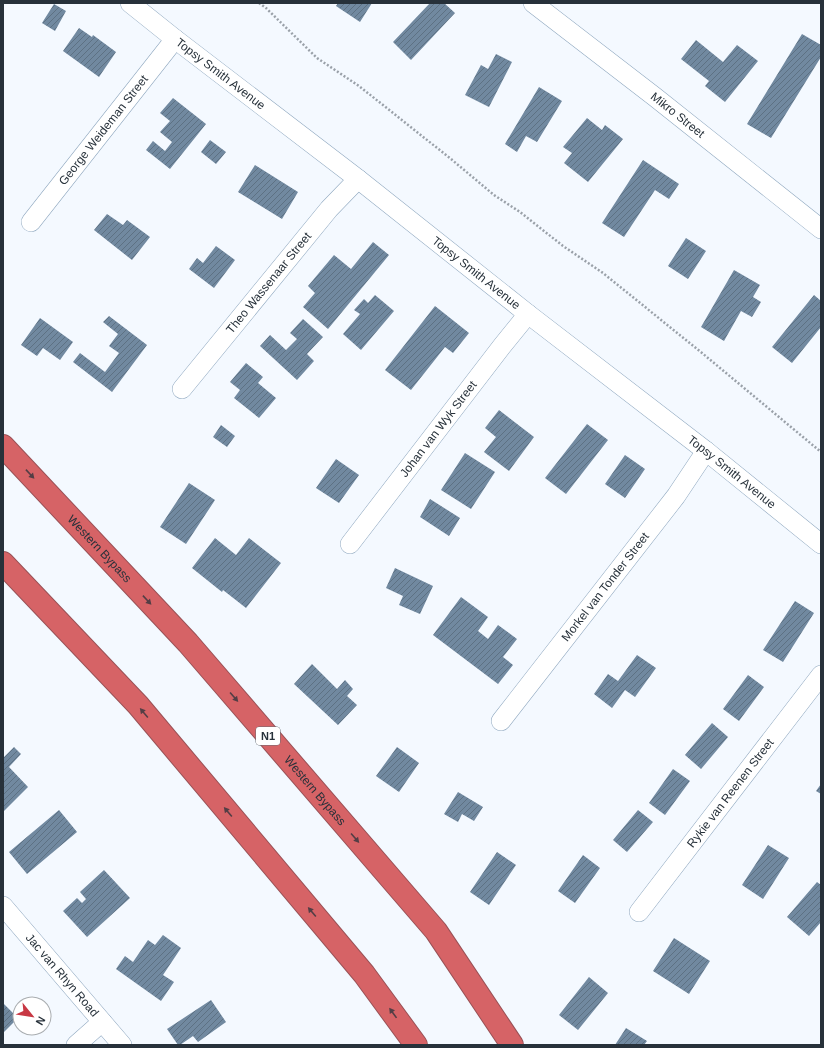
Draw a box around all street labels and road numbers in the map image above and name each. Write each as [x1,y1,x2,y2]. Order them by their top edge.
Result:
street label: Topsy Smith Avenue [173,35,268,113]
street label: George Weideman Street [56,72,151,188]
street label: Mikro Street [648,89,708,141]
street label: Theo Wassenaar Street [223,229,315,336]
street label: Topsy Smith Avenue [429,234,523,312]
street label: Johan van Wyk Street [397,378,480,480]
street label: Topsy Smith Avenue [685,433,779,512]
street label: Western Bypass [65,512,134,585]
street label: Morkel van Tonder Street [559,529,652,644]
road number: N1 [256,727,280,745]
street label: Rykie van Reenen Street [684,735,777,850]
street label: Western Bypass [281,753,349,828]
street label: Jac van Rhyn Road [23,931,102,1020]

